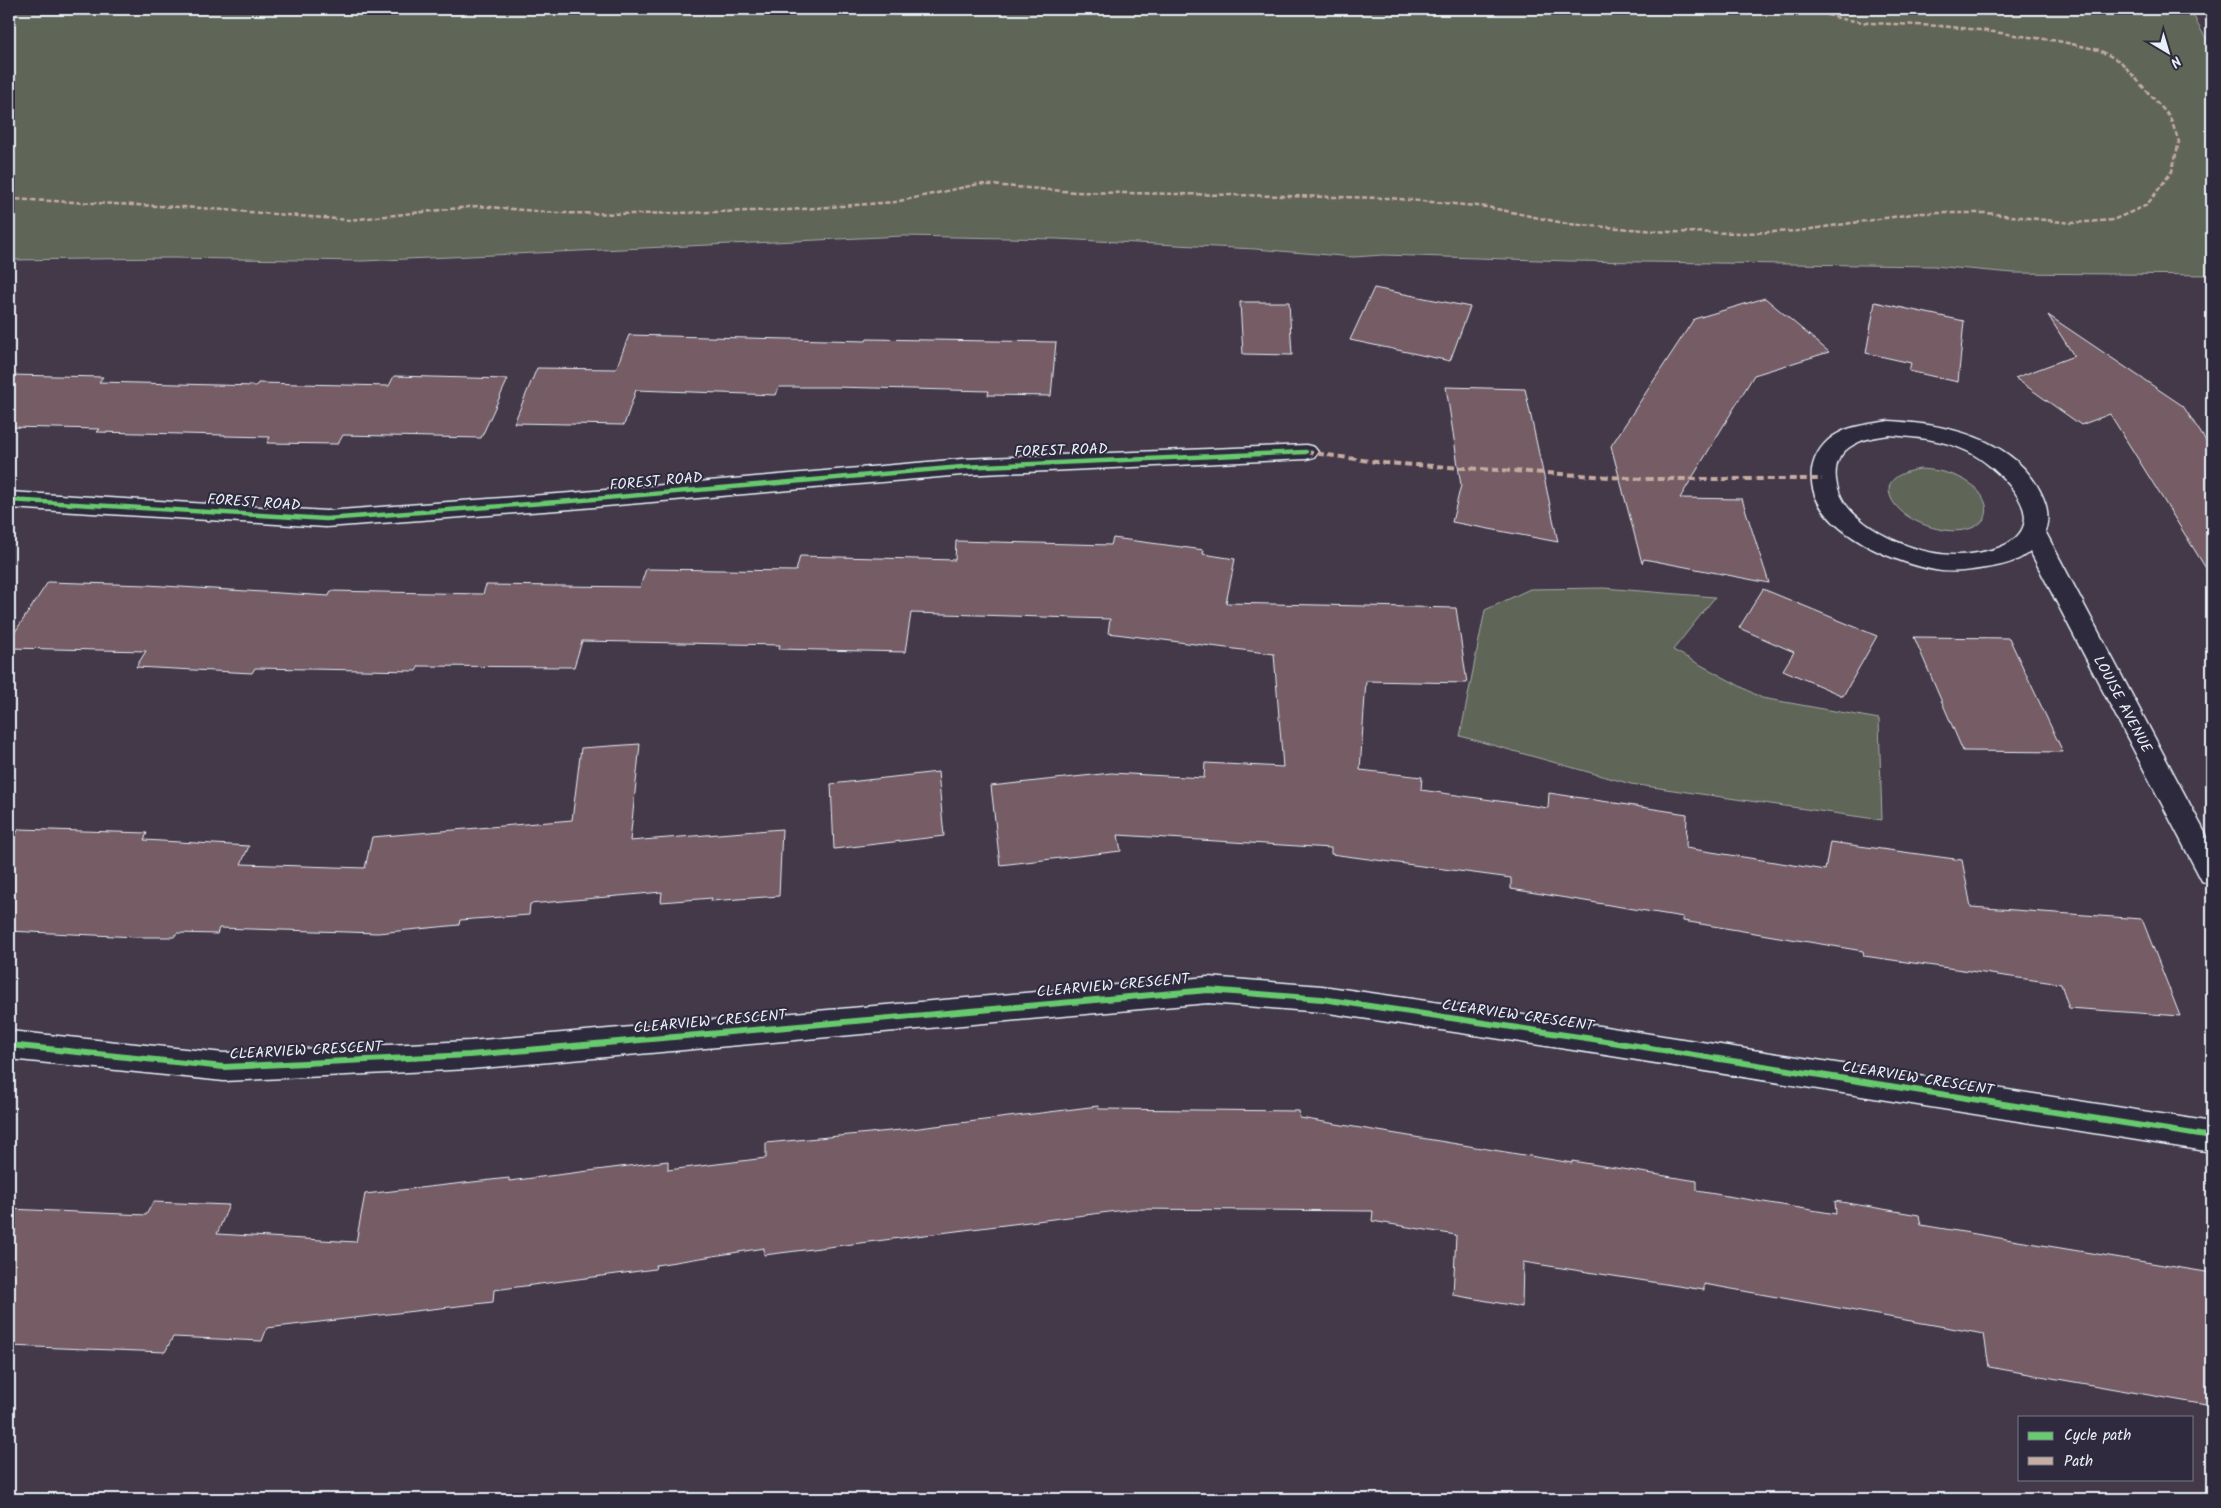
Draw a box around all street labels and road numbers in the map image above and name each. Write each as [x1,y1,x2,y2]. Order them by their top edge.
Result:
street label: FOREST ROAD [1014,437,1108,465]
street label: FOREST ROAD [609,466,704,498]
street label: FOREST ROAD [207,488,302,518]
street label: LOUISE AVENUE [2086,651,2159,759]
street label: CLEARVIEW CRESCENT [1036,967,1193,1005]
street label: CLEARVIEW CRESCENT [1440,993,1597,1039]
street label: CLEARVIEW CRESCENT [633,1003,790,1041]
street label: CLEARVIEW CRESCENT [229,1035,385,1067]
street label: CLEARVIEW CRESCENT [1840,1055,1997,1103]

